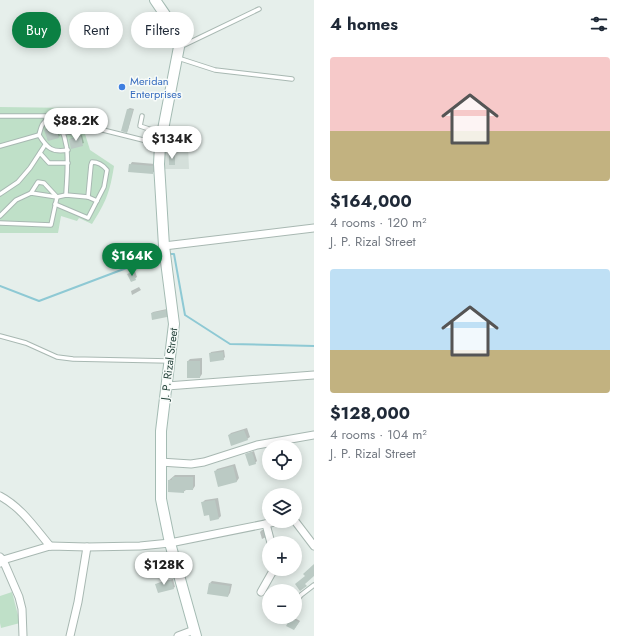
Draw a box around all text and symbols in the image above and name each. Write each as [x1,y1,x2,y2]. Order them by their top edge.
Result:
chip: Buy [12,12,61,48]
chip: Rent [69,12,123,48]
chip: Filters [131,12,194,48]
text: 4 homes [330,12,398,36]
icon: filters [588,13,610,35]
place label: Meridan Enterprises [130,73,182,102]
marker: Meridan Enterprises [117,82,127,92]
icon: home [434,83,506,155]
pin: $88.2K [43,108,109,142]
text: $88.2K [53,111,99,130]
pin: $134K [144,126,200,160]
text: $134K [152,129,192,148]
text: $164,000 [330,189,412,213]
text: 4 rooms · 120 m² [330,213,427,232]
text: J. P. Rizal Street [330,232,416,251]
pin: $164K [104,243,160,277]
text: $164K [111,246,153,265]
icon: home [434,295,506,367]
street label: J. P. Rizal Street [156,327,181,403]
text: $128,000 [330,401,410,425]
text: 4 rooms · 104 m² [330,425,427,444]
map controls [262,440,302,624]
button: locate [262,440,302,480]
text: J. P. Rizal Street [330,444,416,463]
button: layers [262,488,302,528]
button: + [262,536,302,576]
pin: $128K [136,552,192,586]
text: $128K [144,555,184,574]
button: − [262,584,302,624]

